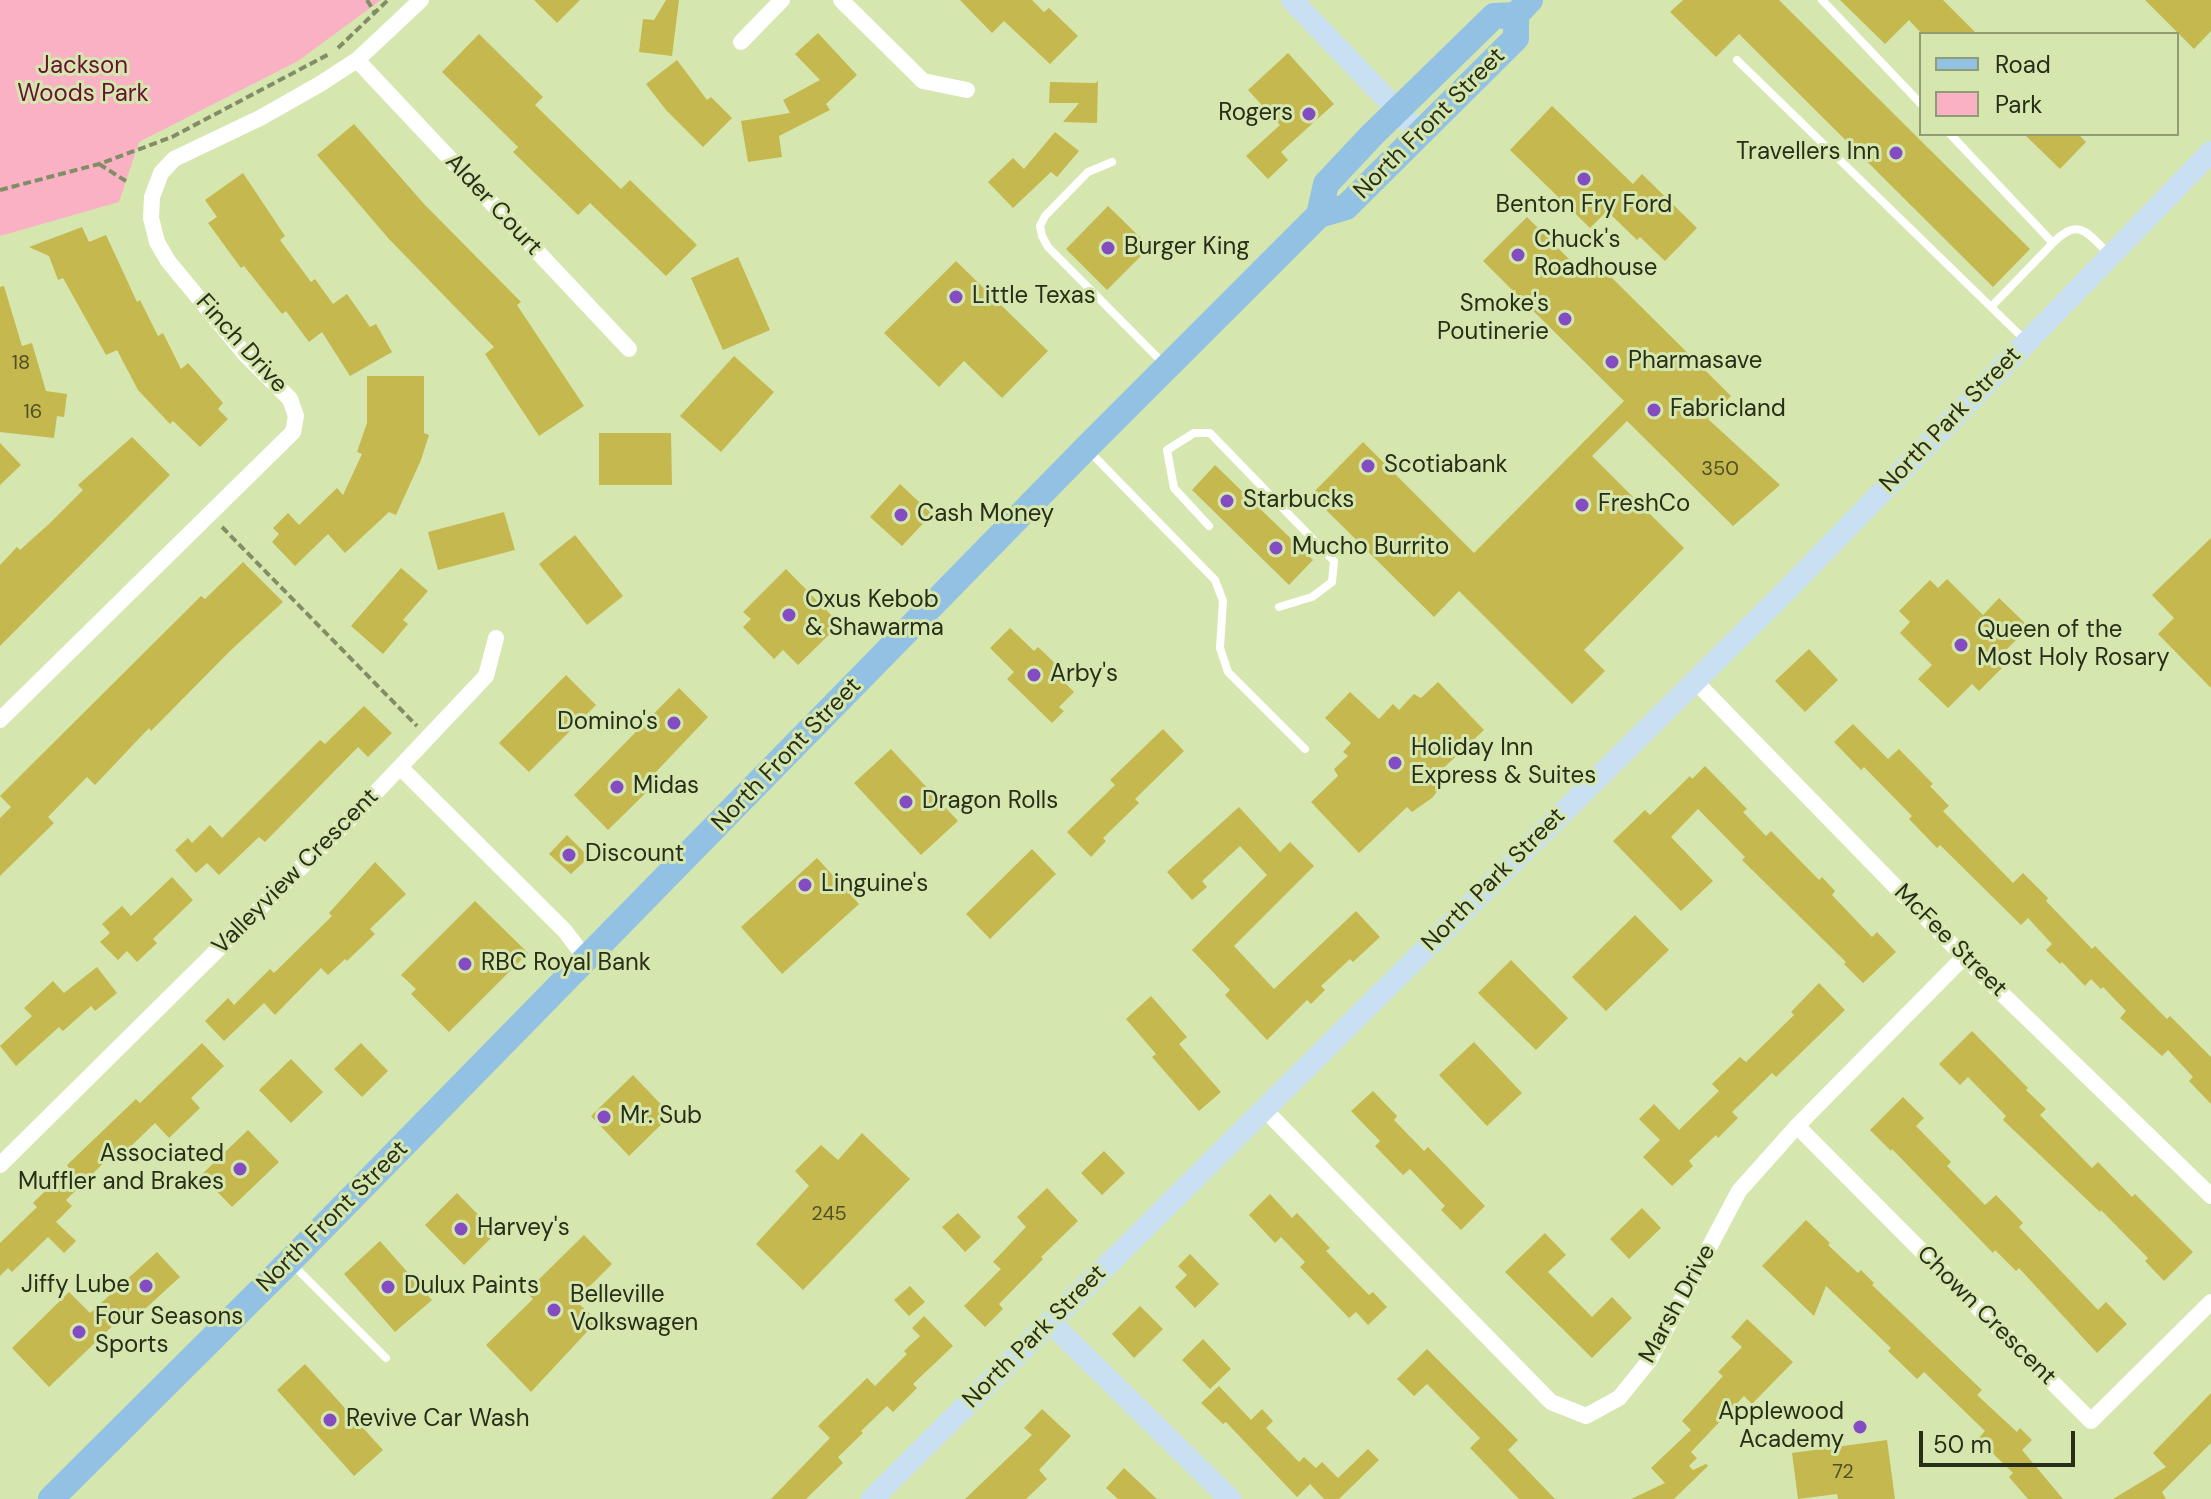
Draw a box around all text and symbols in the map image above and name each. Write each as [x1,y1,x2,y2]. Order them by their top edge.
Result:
legend [1919,32,2179,136]
street label: North Front Street [1348,42,1512,206]
text: Road [1995,49,2051,80]
park label: Jackson Woods Park [17,53,149,109]
text: Park [1995,89,2042,120]
place label: Rogers [1218,100,1293,128]
marker: Rogers [1300,105,1318,123]
place label: Travellers Inn [1736,139,1880,167]
marker: Travellers Inn [1887,144,1905,162]
street label: Alder Court [439,148,547,262]
marker: Benton Fry Ford [1575,170,1593,188]
place label: Benton Fry Ford [1496,192,1672,220]
place label: Chuck's Roadhouse [1534,227,1657,283]
place label: Burger King [1124,234,1250,262]
marker: Burger King [1099,239,1117,257]
marker: Chuck's Roadhouse [1509,246,1527,264]
place label: Little Texas [972,283,1096,311]
marker: Little Texas [947,288,965,306]
street label: Finch Drive [189,289,293,399]
place label: Smoke's Poutinerie [1437,291,1549,347]
marker: Smoke's Poutinerie [1556,310,1574,328]
street label: North Park Street [1874,341,2028,499]
place label: Pharmasave [1628,348,1762,376]
house number: 18 [12,352,30,376]
marker: Pharmasave [1603,353,1621,371]
place label: Fabricland [1670,396,1786,424]
house number: 16 [24,401,42,425]
marker: Fabricland [1645,401,1663,419]
place label: Scotiabank [1384,452,1508,480]
marker: Scotiabank [1359,457,1377,475]
house number: 350 [1701,458,1739,482]
place label: Starbucks [1243,487,1354,515]
place label: FreshCo [1598,491,1690,519]
marker: Starbucks [1218,492,1236,510]
marker: FreshCo [1573,496,1591,514]
place label: Cash Money [917,501,1054,529]
marker: Cash Money [892,506,910,524]
place label: Mucho Burrito [1292,534,1449,562]
marker: Mucho Burrito [1267,539,1285,557]
place label: Oxus Kebob & Shawarma [805,587,944,643]
marker: Oxus Kebob & Shawarma [780,606,798,624]
place label: Queen of the Most Holy Rosary [1977,617,2169,673]
marker: Queen of the Most Holy Rosary [1952,636,1970,654]
place label: Arby's [1050,661,1118,689]
marker: Arby's [1025,666,1043,684]
street label: North Front Street [706,672,868,838]
place label: Domino's [557,709,658,737]
marker: Domino's [665,714,683,732]
place label: Holiday Inn Express & Suites [1411,735,1596,791]
marker: Holiday Inn Express & Suites [1386,754,1404,772]
place label: Midas [633,773,699,801]
marker: Midas [608,778,626,796]
street label: Valleyview Crescent [207,783,385,961]
place label: Dragon Rolls [922,788,1058,816]
marker: Dragon Rolls [897,793,915,811]
street label: North Park Street [1416,802,1572,958]
place label: Discount [585,841,684,869]
marker: Discount [560,846,578,864]
place label: Linguine's [821,871,928,899]
marker: Linguine's [796,876,814,894]
street label: McFee Street [1888,879,2012,1003]
place label: RBC Royal Bank [481,950,651,978]
marker: RBC Royal Bank [456,955,474,973]
place label: Mr. Sub [620,1103,702,1131]
marker: Mr. Sub [595,1108,613,1126]
street label: North Front Street [251,1135,415,1299]
place label: Associated Muffler and Brakes [18,1141,224,1197]
marker: Associated Muffler and Brakes [231,1160,249,1178]
house number: 245 [811,1203,847,1227]
place label: Harvey's [477,1215,570,1243]
marker: Harvey's [452,1220,470,1238]
street label: Marsh Drive [1634,1240,1722,1368]
street label: Chown Crescent [1910,1240,2062,1392]
street label: North Park Street [957,1259,1113,1415]
place label: Jiffy Lube [21,1272,130,1300]
place label: Dulux Paints [404,1273,539,1301]
marker: Jiffy Lube [137,1277,155,1295]
marker: Dulux Paints [379,1278,397,1296]
place label: Belleville Volkswagen [570,1282,698,1338]
marker: Belleville Volkswagen [545,1301,563,1319]
place label: Four Seasons Sports [95,1304,243,1360]
marker: Four Seasons Sports [70,1323,88,1341]
place label: Applewood Academy [1718,1399,1844,1455]
place label: Revive Car Wash [346,1406,530,1434]
marker: Revive Car Wash [321,1411,339,1429]
scale bar [1923,1415,2079,1465]
marker: Applewood Academy [1851,1418,1869,1436]
text: 50 m [1933,1429,1992,1460]
house number: 72 [1832,1461,1854,1485]

